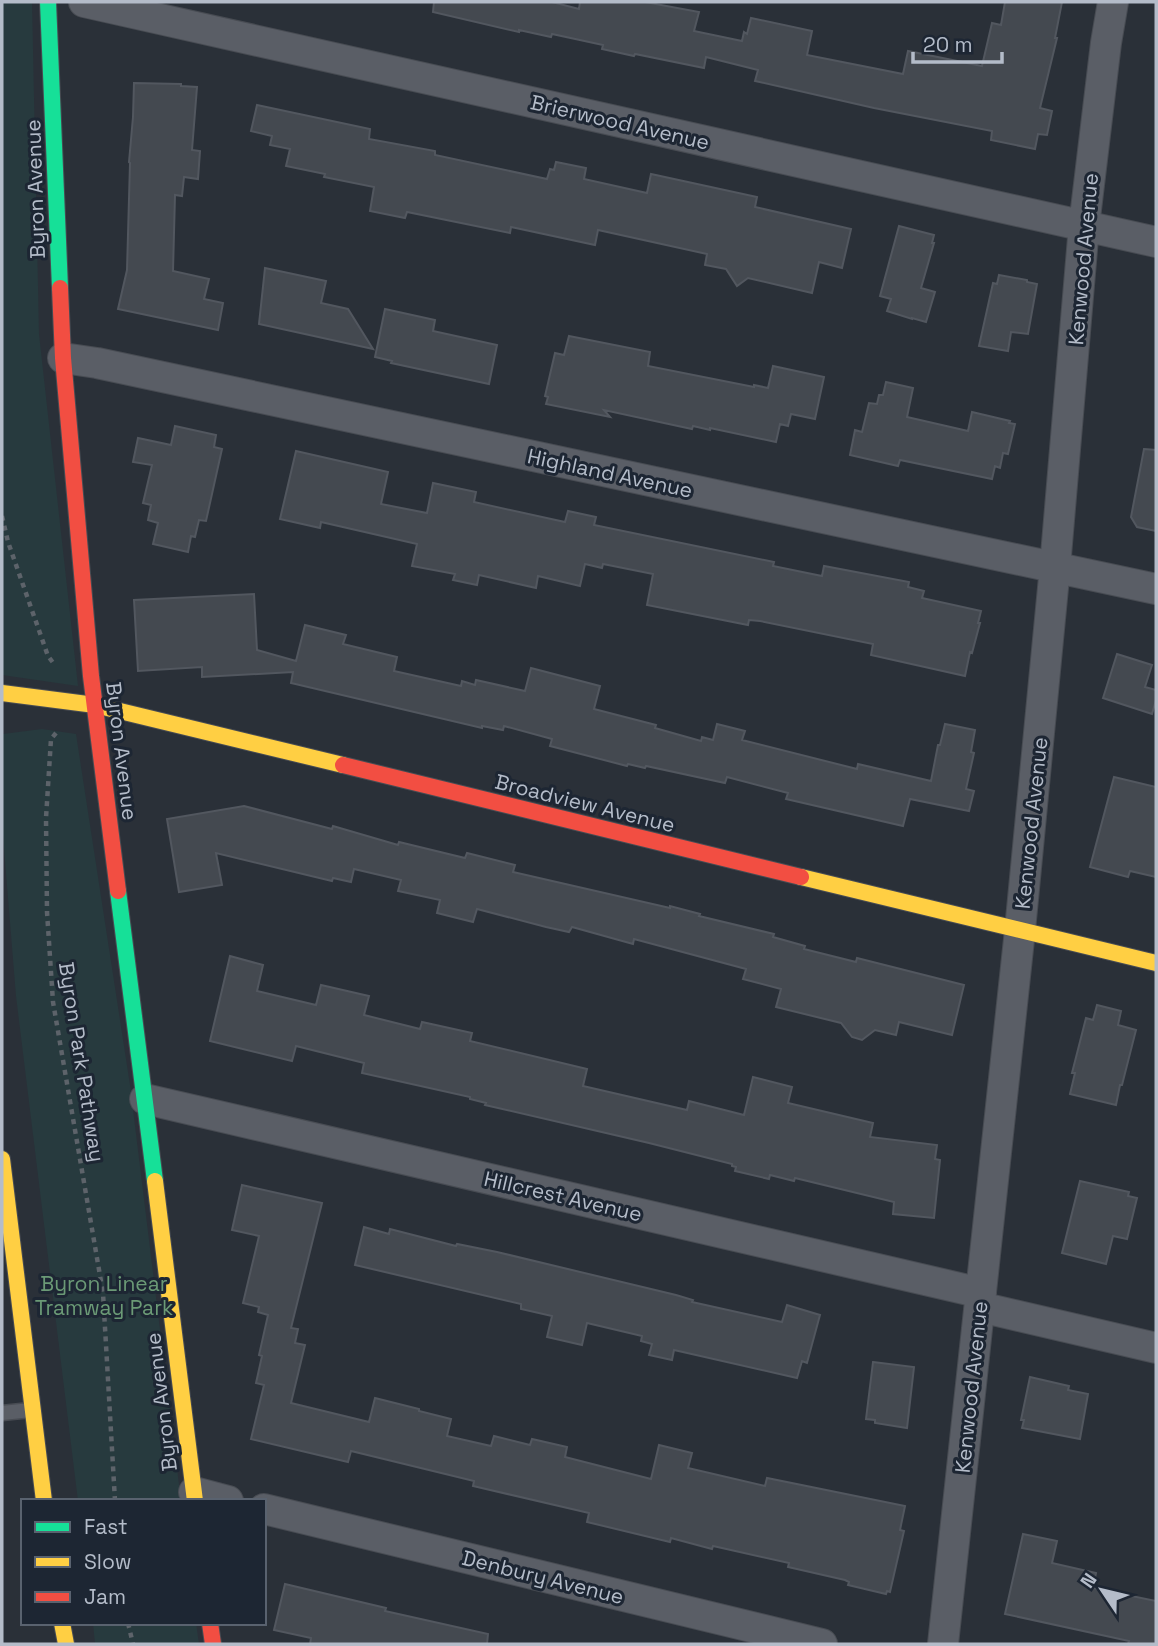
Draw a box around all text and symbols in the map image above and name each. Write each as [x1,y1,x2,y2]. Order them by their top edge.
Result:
scale bar [913,21,1002,65]
text: 20 m [923,31,973,58]
street label: Brierwood Avenue [528,88,712,156]
street label: Byron Avenue [19,119,51,259]
street label: Kenwood Avenue [1062,172,1104,346]
street label: Highland Avenue [525,442,695,504]
street label: Byron Avenue [100,680,144,822]
street label: Kenwood Avenue [1009,736,1053,910]
street label: Broadview Avenue [492,768,678,838]
street label: Byron Park Pathway [53,960,111,1164]
street label: Hillcrest Avenue [481,1165,645,1227]
park label: Byron Linear Tramway Park [35,1270,173,1321]
street label: Kenwood Avenue [949,1300,993,1474]
street label: Byron Avenue [139,1331,183,1473]
legend [21,1499,266,1625]
text: Fast [84,1513,128,1540]
street label: Denbury Avenue [459,1544,627,1610]
text: Slow [84,1548,132,1575]
north arrow [1067,1555,1137,1625]
text: N [1075,1568,1102,1593]
text: Jam [84,1583,126,1610]

